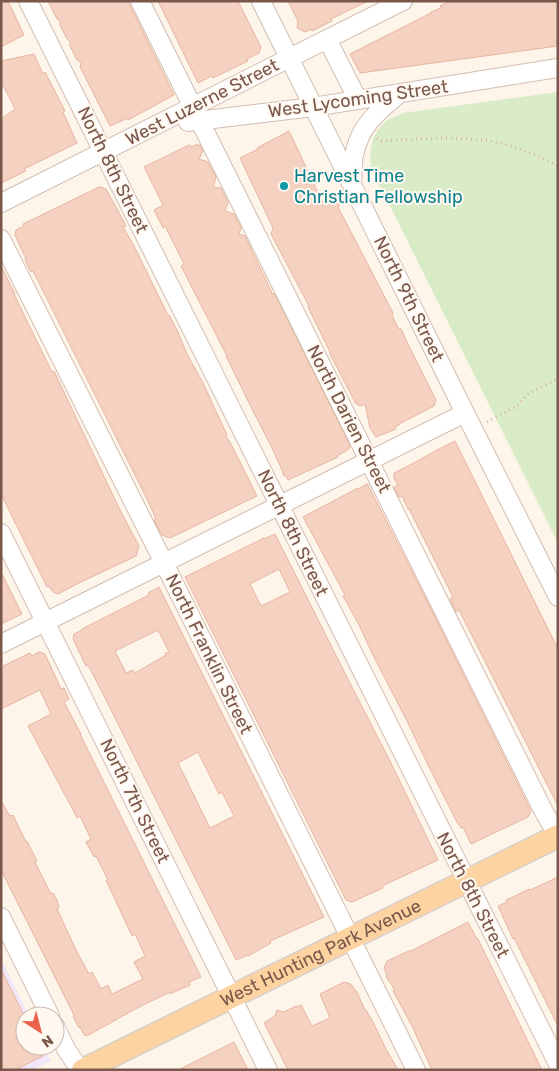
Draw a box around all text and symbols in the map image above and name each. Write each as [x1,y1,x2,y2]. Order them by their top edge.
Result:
street label: West Luzerne Street [122,54,282,150]
street label: West Lycoming Street [267,75,449,123]
street label: North 8th Street [73,103,153,237]
place label: Harvest Time Christian Fellowship [294,165,463,208]
marker: Harvest Time Christian Fellowship [278,180,290,192]
street label: North 9th Street [369,233,449,365]
street label: North Darien Street [302,341,396,497]
street label: North 8th Street [253,466,333,600]
street label: North Franklin Street [161,570,257,738]
street label: North 7th Street [95,735,175,867]
street label: North 8th Street [432,829,514,961]
street label: West Hunting Park Avenue [217,894,425,1011]
north arrow [15,1006,65,1056]
text: N [38,1031,56,1051]

